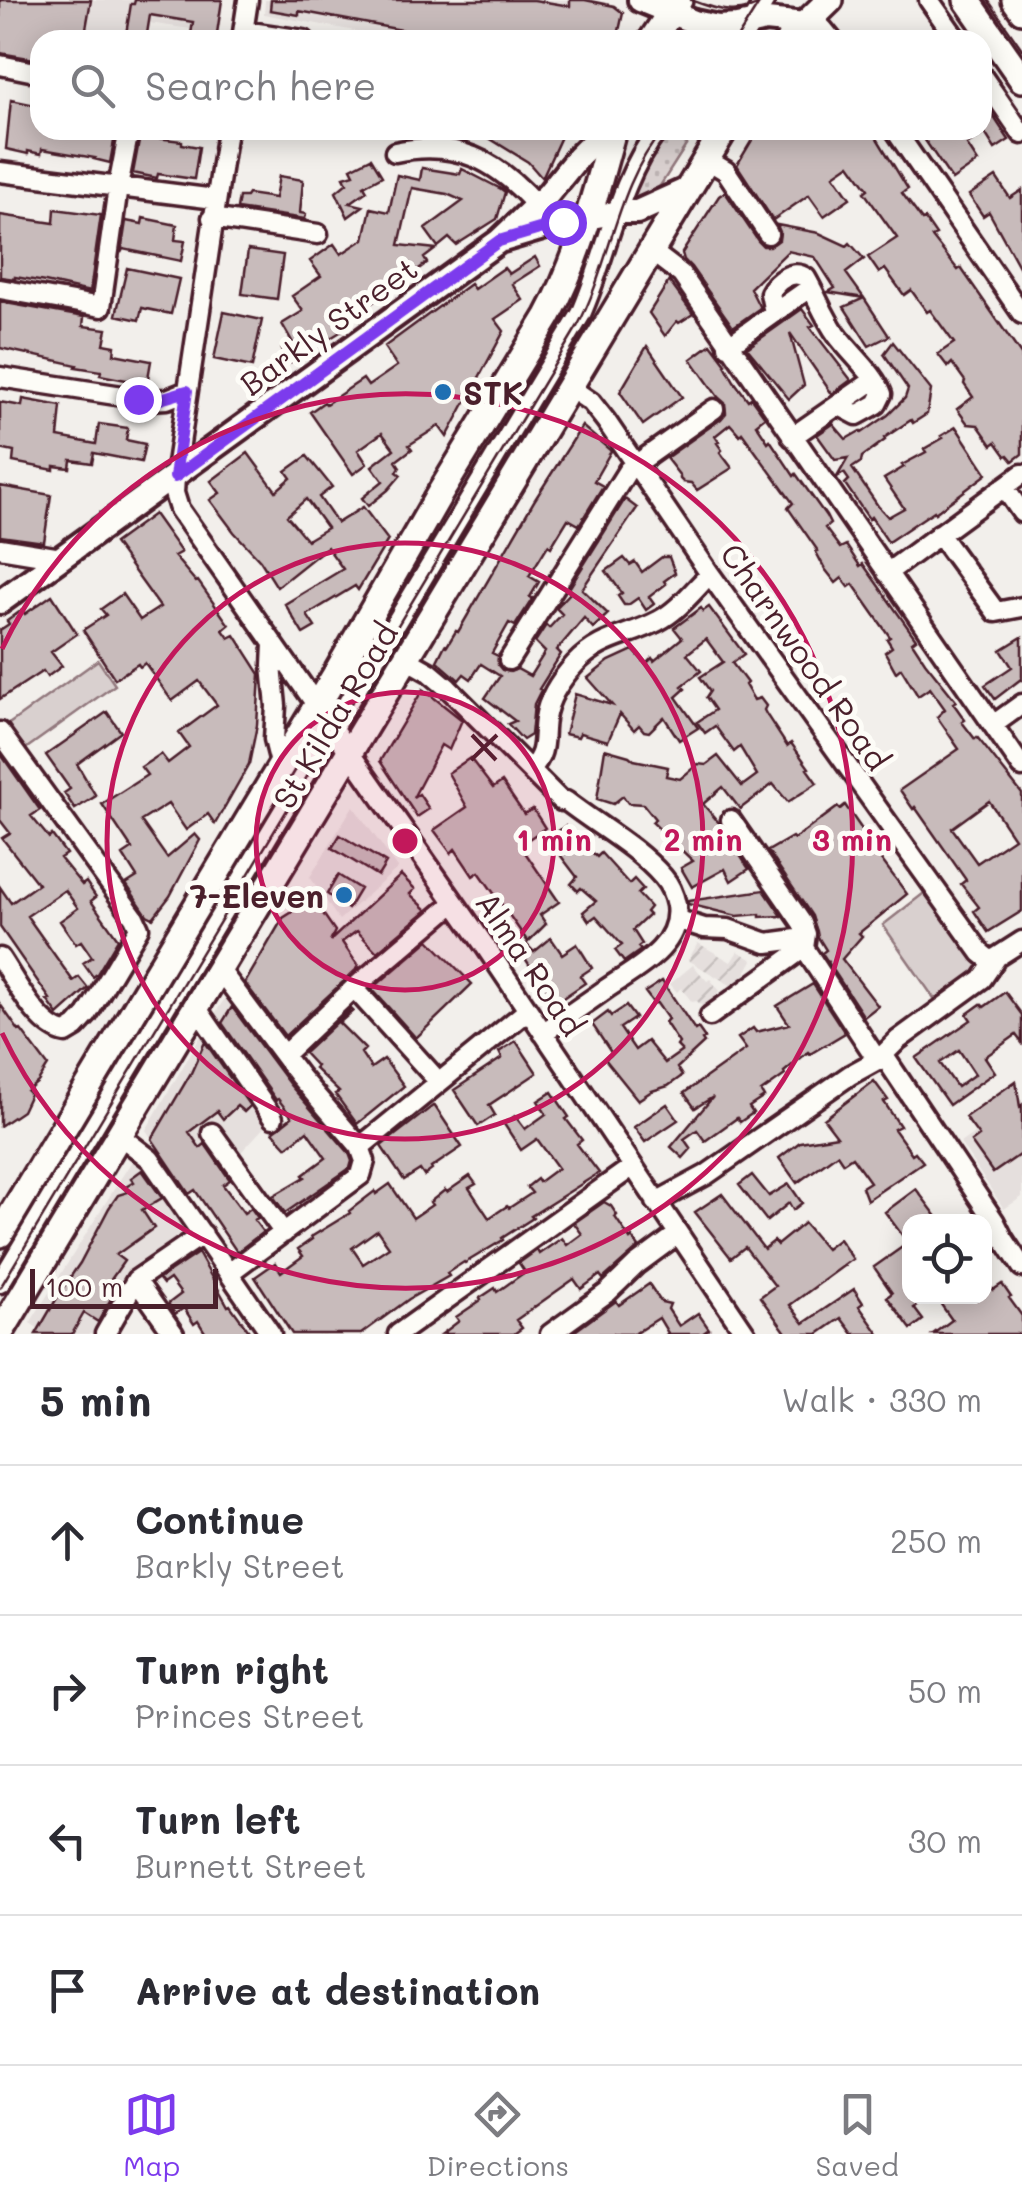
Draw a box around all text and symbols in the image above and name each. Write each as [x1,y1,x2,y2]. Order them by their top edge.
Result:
search box [30,30,992,140]
icon: search [65,58,120,113]
text: Search here [145,60,376,110]
route start [541,200,587,246]
street label: Barkly Street [231,246,426,404]
place label: STK [463,371,523,413]
route end [116,377,162,423]
marker: STK [432,381,454,403]
street label: Charnwood Road [712,534,900,778]
street label: St Kilda Road [262,614,406,816]
text: 1 min [516,819,592,859]
text: 2 min [664,819,742,859]
text: 3 min [812,819,892,859]
centre of rings [387,823,423,859]
place label: 7-Eleven [190,874,324,916]
street label: Alma Road [467,883,595,1043]
marker: 7-Eleven [333,884,355,906]
map controls [902,1214,992,1304]
button: locate [902,1214,992,1304]
scale bar [30,1264,218,1308]
text: 100 m [45,1268,123,1304]
text: 5 min [40,1372,151,1427]
text: Walk · 330 m [782,1378,982,1420]
text: Continue [135,1494,304,1544]
icon: ahead [40,1513,95,1568]
text: 250 m [890,1519,982,1561]
text: Barkly Street [135,1544,345,1586]
text: Turn right [135,1644,329,1694]
icon: right [40,1663,95,1718]
text: 50 m [908,1669,982,1711]
text: Princes Street [135,1694,364,1736]
text: Turn left [135,1794,301,1844]
icon: left [40,1813,95,1868]
text: 30 m [908,1819,982,1861]
text: Burnett Street [135,1844,366,1886]
icon: arrive [40,1963,95,2018]
text: Arrive at destination [135,1965,540,2015]
tab: Map [123,2087,180,2183]
tab: Directions [427,2087,569,2183]
tab: Saved [816,2087,899,2183]

